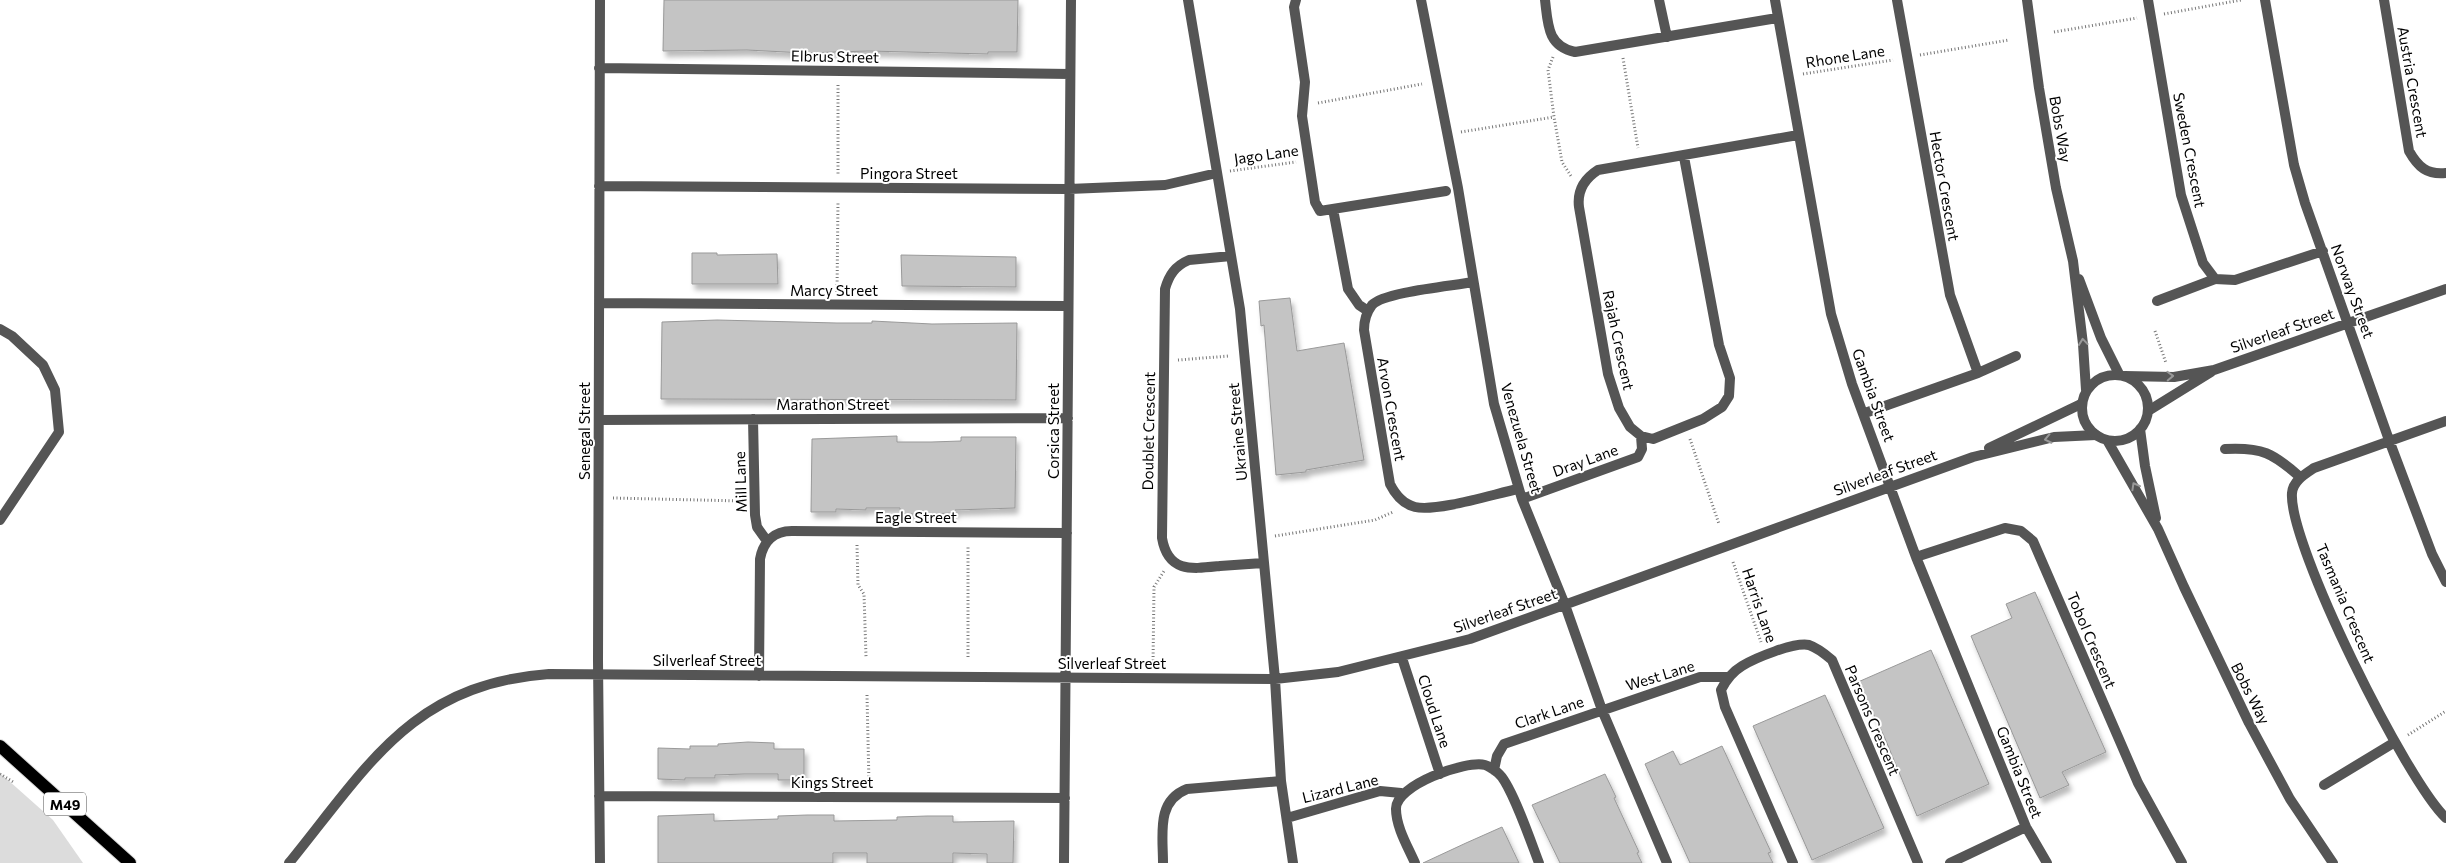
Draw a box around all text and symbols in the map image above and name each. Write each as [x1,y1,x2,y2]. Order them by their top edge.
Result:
street label: Austria Crescent [2394,25,2432,139]
street label: Rhone Lane [1804,41,1886,71]
street label: Elbrus Street [791,46,879,66]
street label: Sweden Crescent [2170,91,2210,209]
street label: Bobs Way [2046,94,2076,164]
street label: Hector Crescent [1926,130,1964,242]
street label: Jago Lane [1233,141,1300,167]
street label: Pingora Street [860,164,958,182]
street label: Norway Street [2328,241,2378,341]
street label: Marcy Street [790,281,878,299]
street label: Rajah Crescent [1600,288,1638,392]
street label: Silverleaf Street [2228,304,2336,356]
one-way arrow [2077,337,2088,345]
street label: Gambia Street [1849,346,1899,444]
street label: Arvon Crescent [1374,356,1410,462]
street label: Doublet Crescent [1138,371,1158,491]
one-way arrow [2166,371,2174,381]
street label: Venezuela Street [1498,381,1546,495]
street label: Senegal Street [575,382,593,480]
street label: Ukraine Street [1224,382,1250,482]
street label: Corsica Street [1044,383,1062,479]
street label: Marathon Street [776,395,890,413]
one-way arrow [2043,433,2052,444]
street label: Dray Lane [1550,440,1620,480]
street label: Silverleaf Street [1831,445,1939,499]
street label: Mill Lane [730,451,750,513]
one-way arrow [2131,482,2141,491]
street label: Eagle Street [875,508,957,526]
street label: Tasmania Crescent [2313,541,2379,665]
street label: Harris Lane [1739,565,1781,645]
street label: Silverleaf Street [1451,584,1559,636]
street label: Tobol Crescent [2064,589,2120,691]
street label: Silverleaf Street [653,651,761,669]
street label: Silverleaf Street [1058,654,1166,672]
street label: West Lane [1623,656,1697,694]
street label: Bobs Way [2228,659,2274,727]
street label: Parsons Crescent [1842,662,1904,778]
street label: Cloud Lane [1415,672,1455,750]
street label: Clark Lane [1512,692,1586,732]
street label: Gambia Street [1993,723,2047,821]
street label: Lizard Lane [1300,770,1380,806]
street label: Kings Street [791,773,873,791]
road number: M49 [44,792,86,816]

